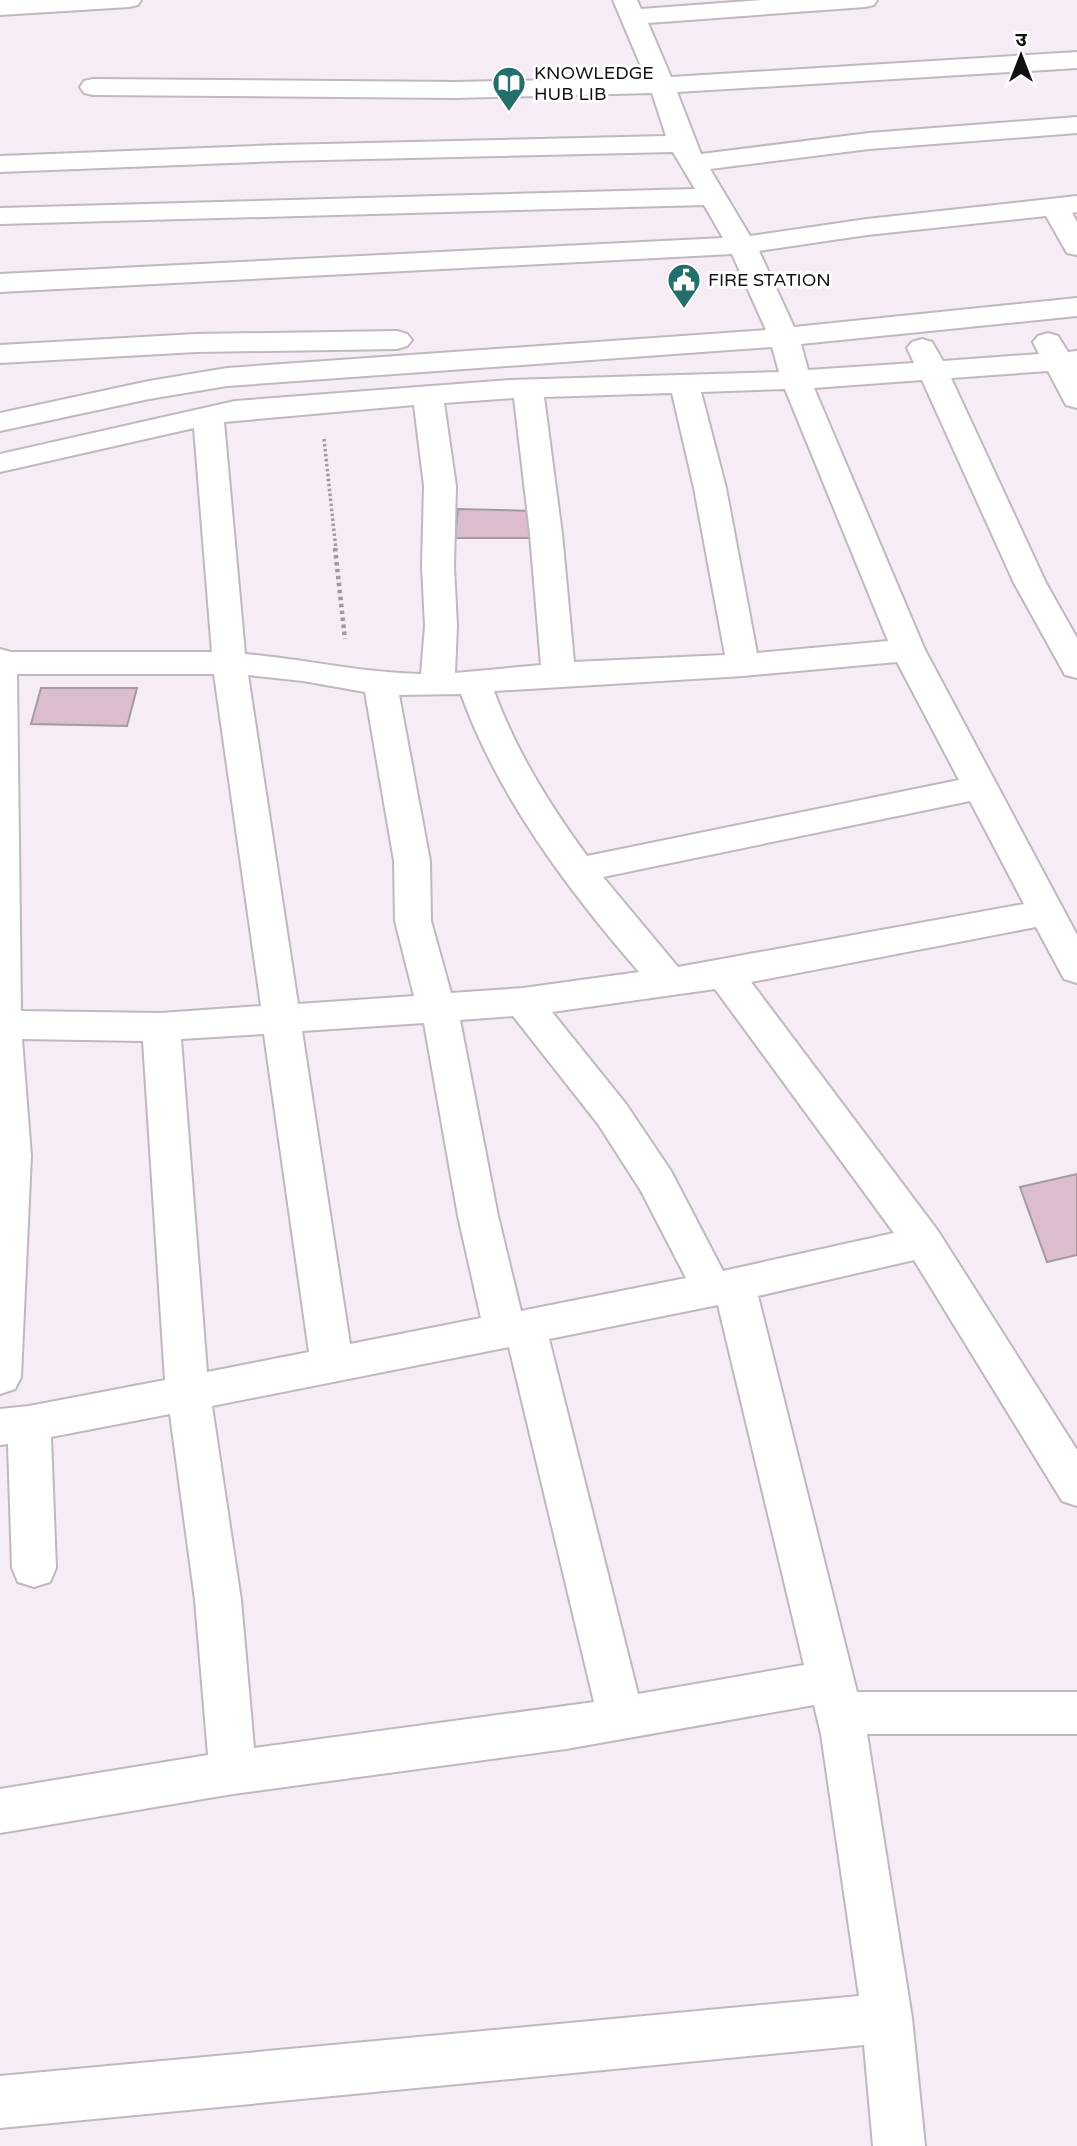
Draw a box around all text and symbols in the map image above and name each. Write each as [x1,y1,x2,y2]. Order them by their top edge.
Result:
north arrow [986,21,1056,91]
text: उ [1015,29,1027,51]
place label: KNOWLEDGE HUB LIB [534,62,654,105]
library icon: KNOWLEDGE HUB LIB [490,64,528,113]
public building icon: FIRE STATION [665,261,703,310]
place label: FIRE STATION [708,269,831,291]

